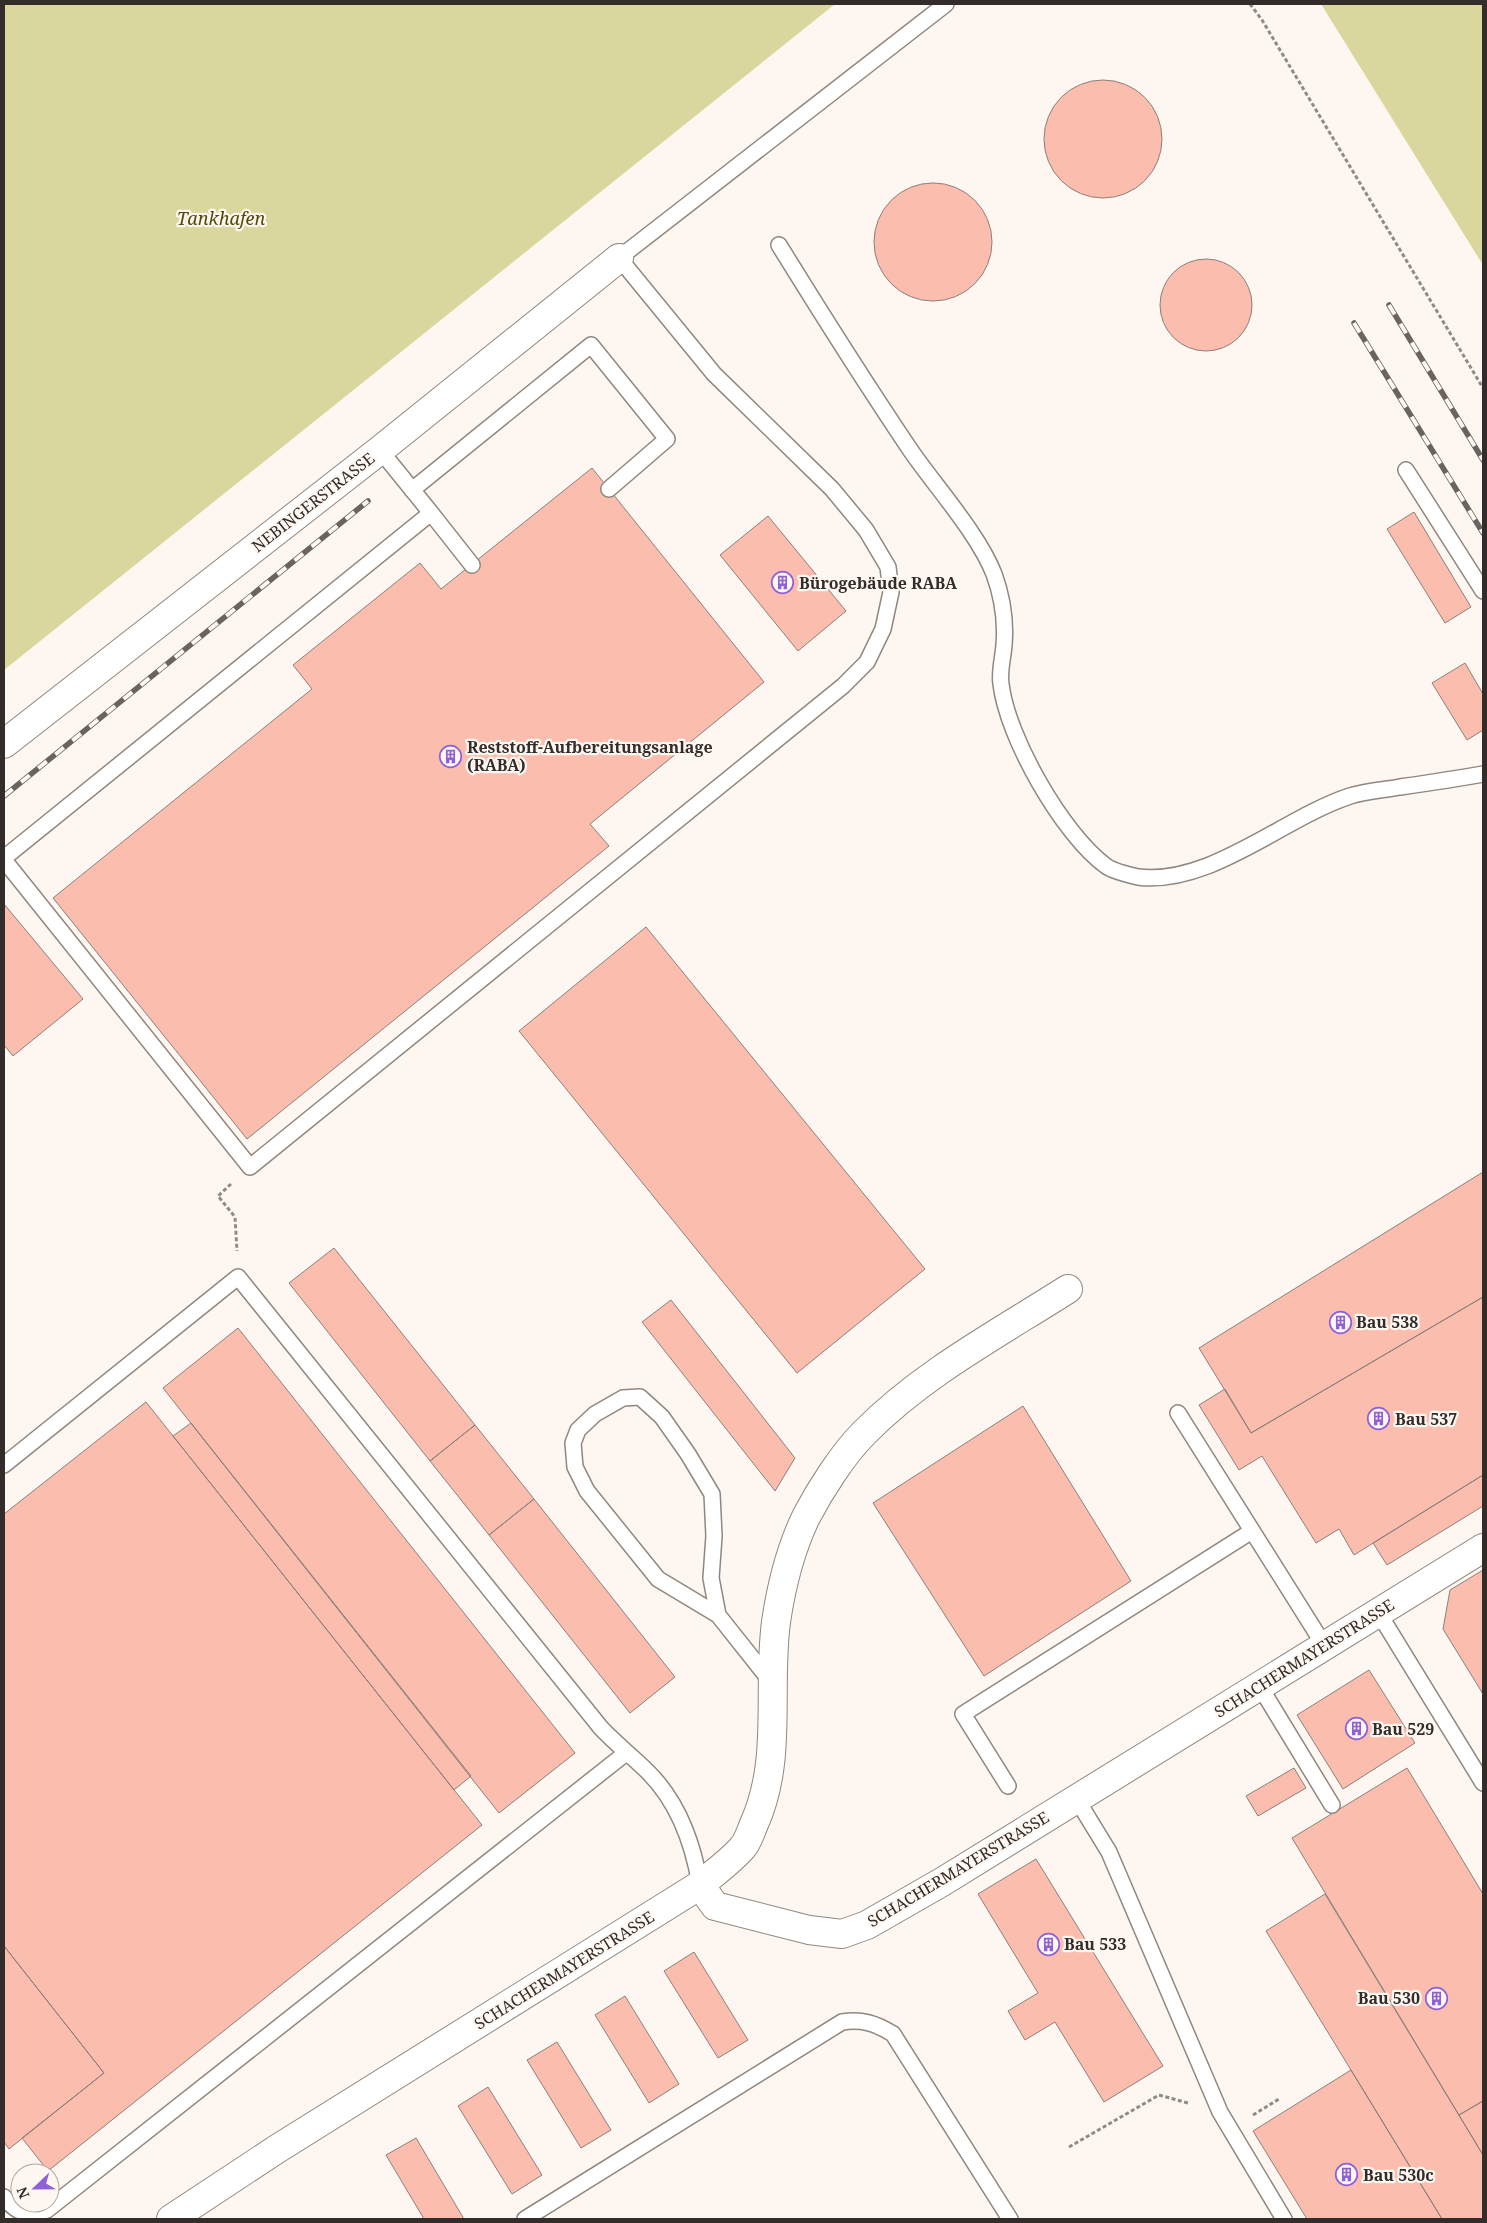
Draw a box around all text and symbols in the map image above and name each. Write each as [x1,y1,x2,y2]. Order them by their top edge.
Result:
water label: Tankhafen [177,206,265,230]
street label: NEBINGERSTRASSE [247,447,379,557]
building icon: Bürogebäude RABA [771,571,795,595]
place label: Bürogebäude RABA [799,572,958,594]
place label: Reststoff-Aufbereitungsanlage (RABA) [467,736,713,776]
building icon: Reststoff-Aufbereitungsanlage (RABA) [439,744,463,768]
building icon: Bau 538 [1328,1310,1352,1334]
place label: Bau 538 [1356,1311,1418,1333]
building icon: Bau 537 [1367,1407,1391,1431]
place label: Bau 537 [1395,1408,1457,1430]
street label: SCHACHERMAYERSTRASSE [1210,1594,1398,1722]
building icon: Bau 529 [1344,1717,1368,1741]
place label: Bau 529 [1372,1718,1434,1740]
street label: SCHACHERMAYERSTRASSE [863,1806,1053,1932]
street label: SCHACHERMAYERSTRASSE [470,1906,658,2034]
building icon: Bau 533 [1036,1932,1060,1956]
place label: Bau 533 [1064,1933,1126,1955]
building icon: Bau 530 [1424,1986,1448,2010]
place label: Bau 530 [1358,1987,1420,2009]
north arrow [10,2163,60,2213]
building icon: Bau 530c [1335,2163,1359,2187]
place label: Bau 530c [1363,2164,1434,2186]
text: N [12,2184,33,2202]

